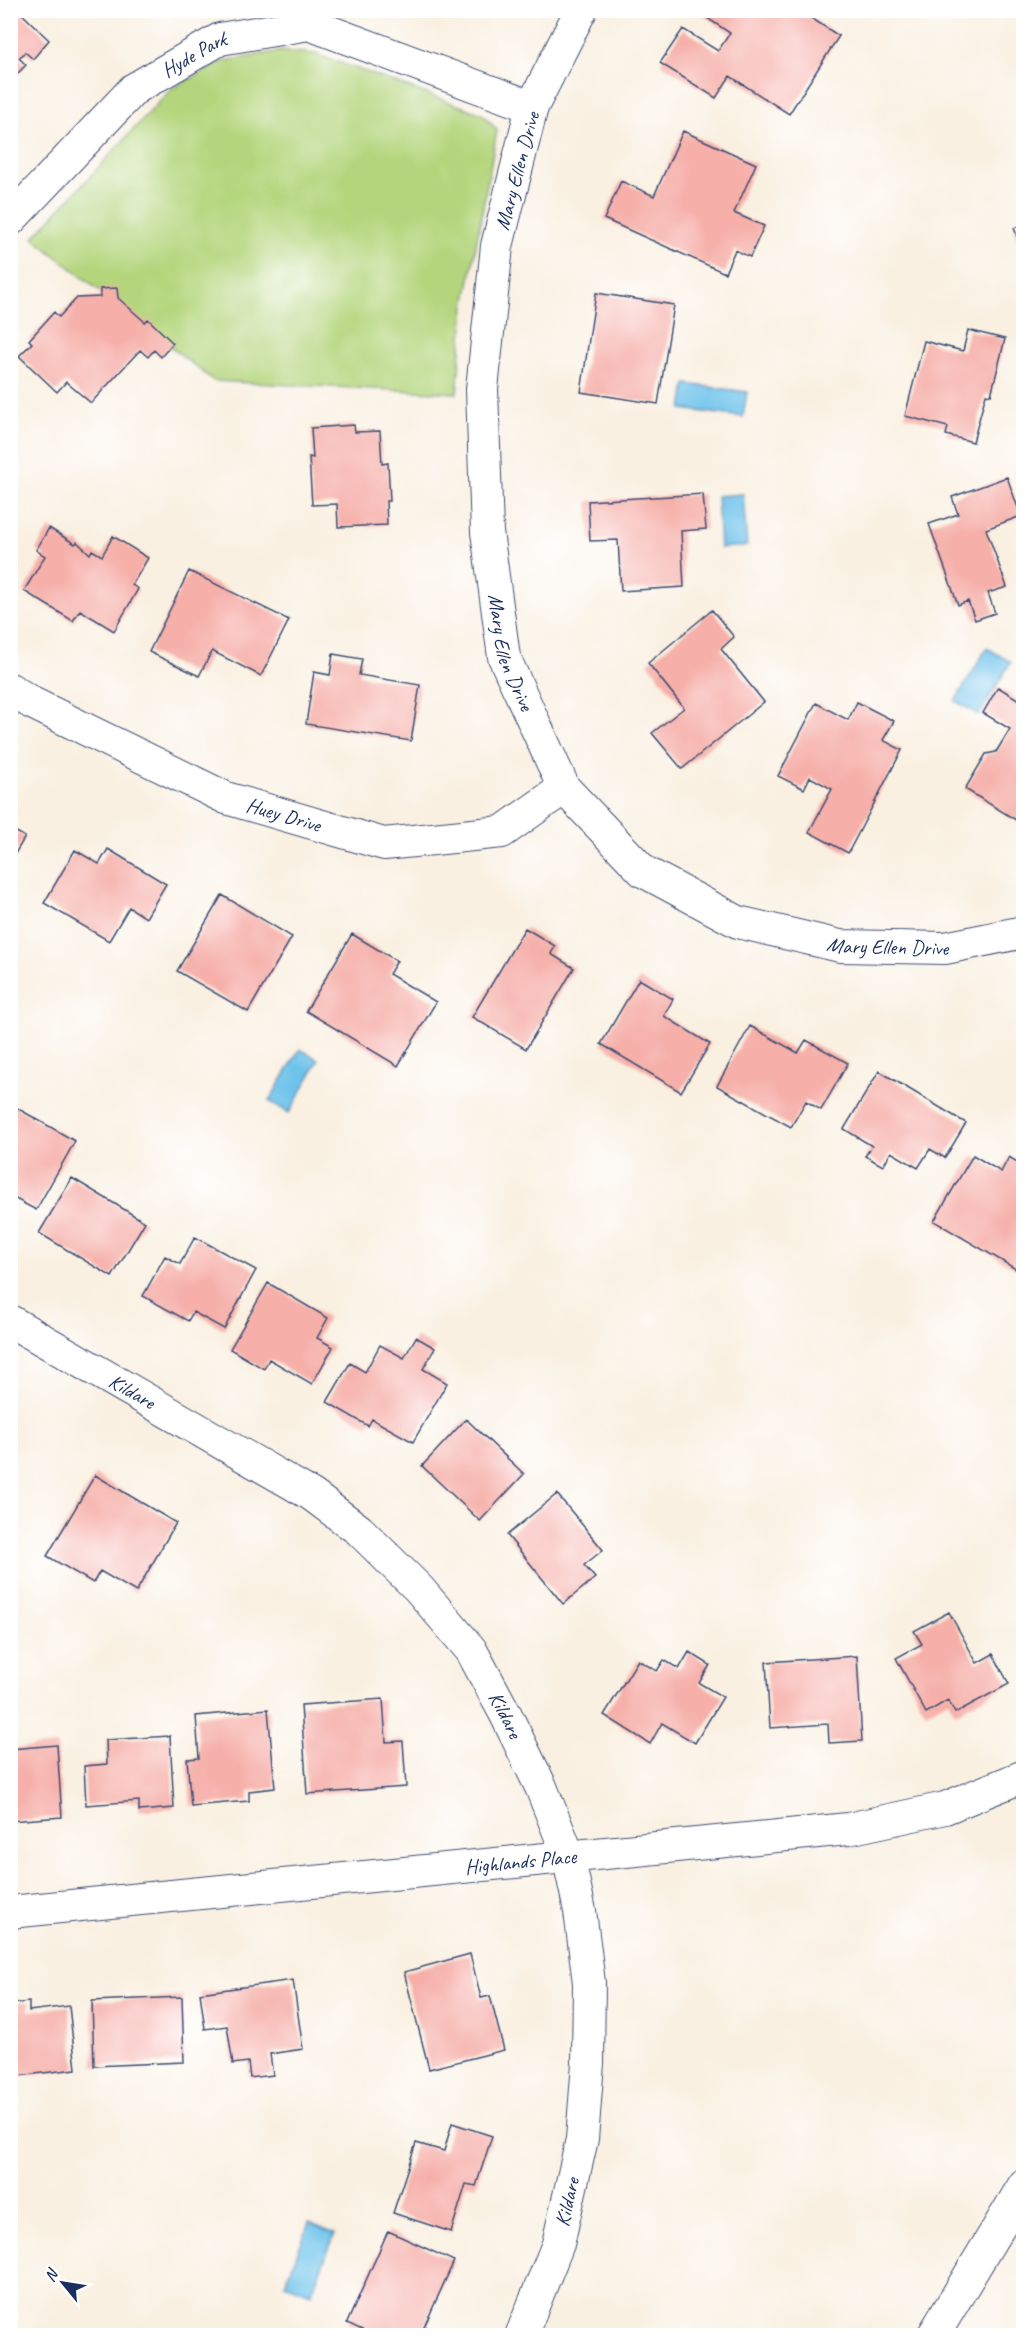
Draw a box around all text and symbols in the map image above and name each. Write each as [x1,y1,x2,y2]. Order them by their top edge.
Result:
street label: Hyde Park [157,25,230,83]
street label: Mary Ellen Drive [489,108,546,233]
street label: Mary Ellen Drive [483,592,540,716]
street label: Huey Drive [243,792,326,838]
street label: Mary Ellen Drive [824,930,950,961]
street label: Kildare [104,1368,161,1416]
street label: Kildare [483,1687,529,1744]
street label: Highlands Place [464,1843,579,1880]
street label: Kildare [549,2174,585,2229]
north arrow [33,2253,93,2313]
text: N [40,2264,64,2285]

